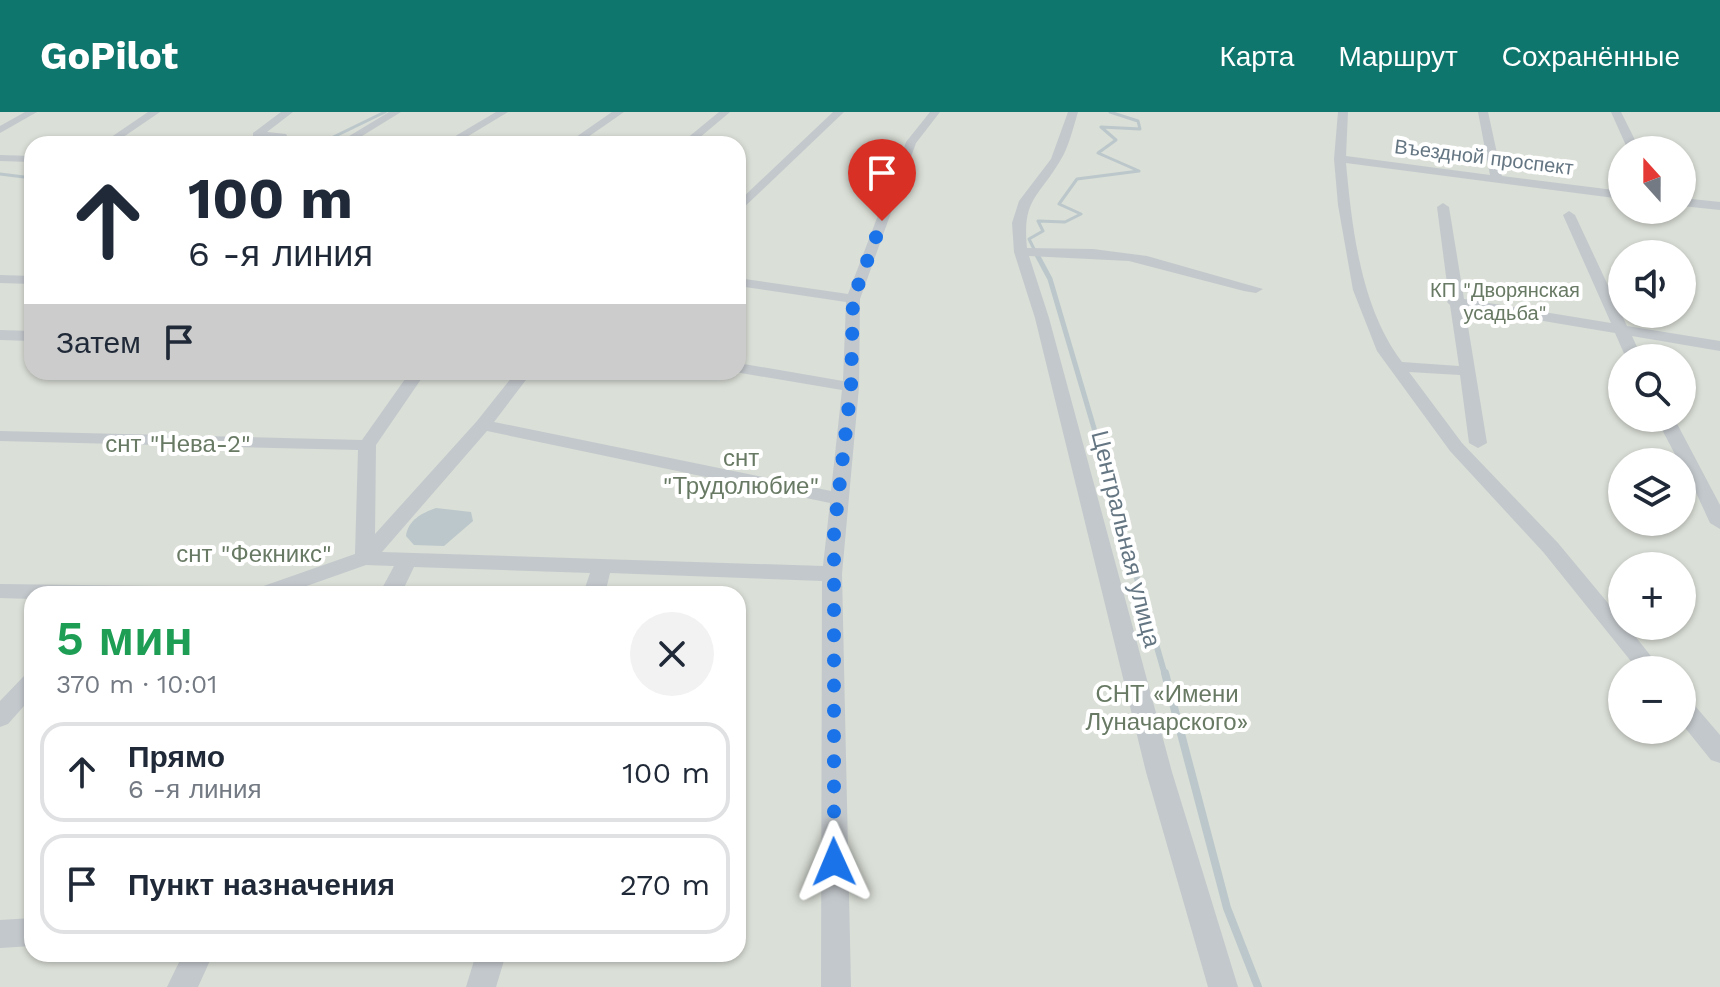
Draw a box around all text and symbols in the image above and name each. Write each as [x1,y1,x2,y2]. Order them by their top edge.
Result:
text: GoPilot [40,34,178,78]
text: Карта [1219,40,1294,73]
text: Маршрут [1338,40,1458,73]
text: Сохранённые [1502,40,1680,73]
street label: Въездной проспект [1393,134,1575,180]
north arrow [1608,136,1696,224]
map controls [1608,136,1696,744]
pin [848,139,916,221]
icon: arrive [860,151,904,195]
text: 100 m [188,166,353,232]
icon: ahead [56,168,160,272]
text: 6 -я линия [188,233,373,275]
button: sound [1608,240,1696,328]
park label: КП "Дворянская усадьба" [1430,278,1580,325]
icon: arrive [157,320,201,364]
text: Затем [56,325,141,360]
button: search [1608,344,1696,432]
street label: Центральная улица [1086,428,1167,651]
park label: снт "Нева-2" [105,430,251,458]
park label: снт "Трудолюбие" [663,444,819,500]
button: layers [1608,448,1696,536]
park label: снт "Фекникс" [176,540,332,568]
button: + [1608,552,1696,640]
text: 5 мин [56,610,193,667]
button: close [630,612,714,696]
button: − [1608,656,1696,744]
text: 370 m · 10:01 [56,669,217,699]
park label: СНТ «Имени Луначарского» [1086,680,1248,736]
text: Прямо [128,739,225,774]
icon: ahead [60,750,104,794]
text: 100 m [622,755,710,790]
text: 6 -я линия [128,774,262,804]
position arrow [792,820,876,904]
icon: arrive [60,862,104,906]
text: Пункт назначения [128,867,395,902]
text: 270 m [619,867,710,902]

